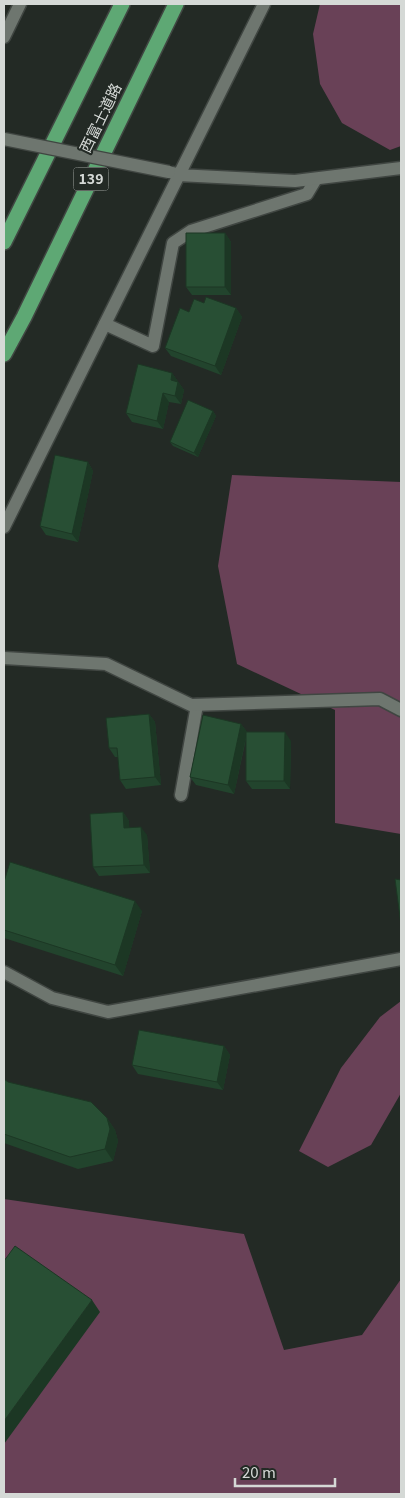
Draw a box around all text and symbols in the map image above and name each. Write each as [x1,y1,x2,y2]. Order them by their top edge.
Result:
street label: 西富士道路 [74,79,126,156]
road number: 139 [74,168,108,190]
scale bar [235,1456,335,1488]
text: 20 m [242,1461,276,1482]

